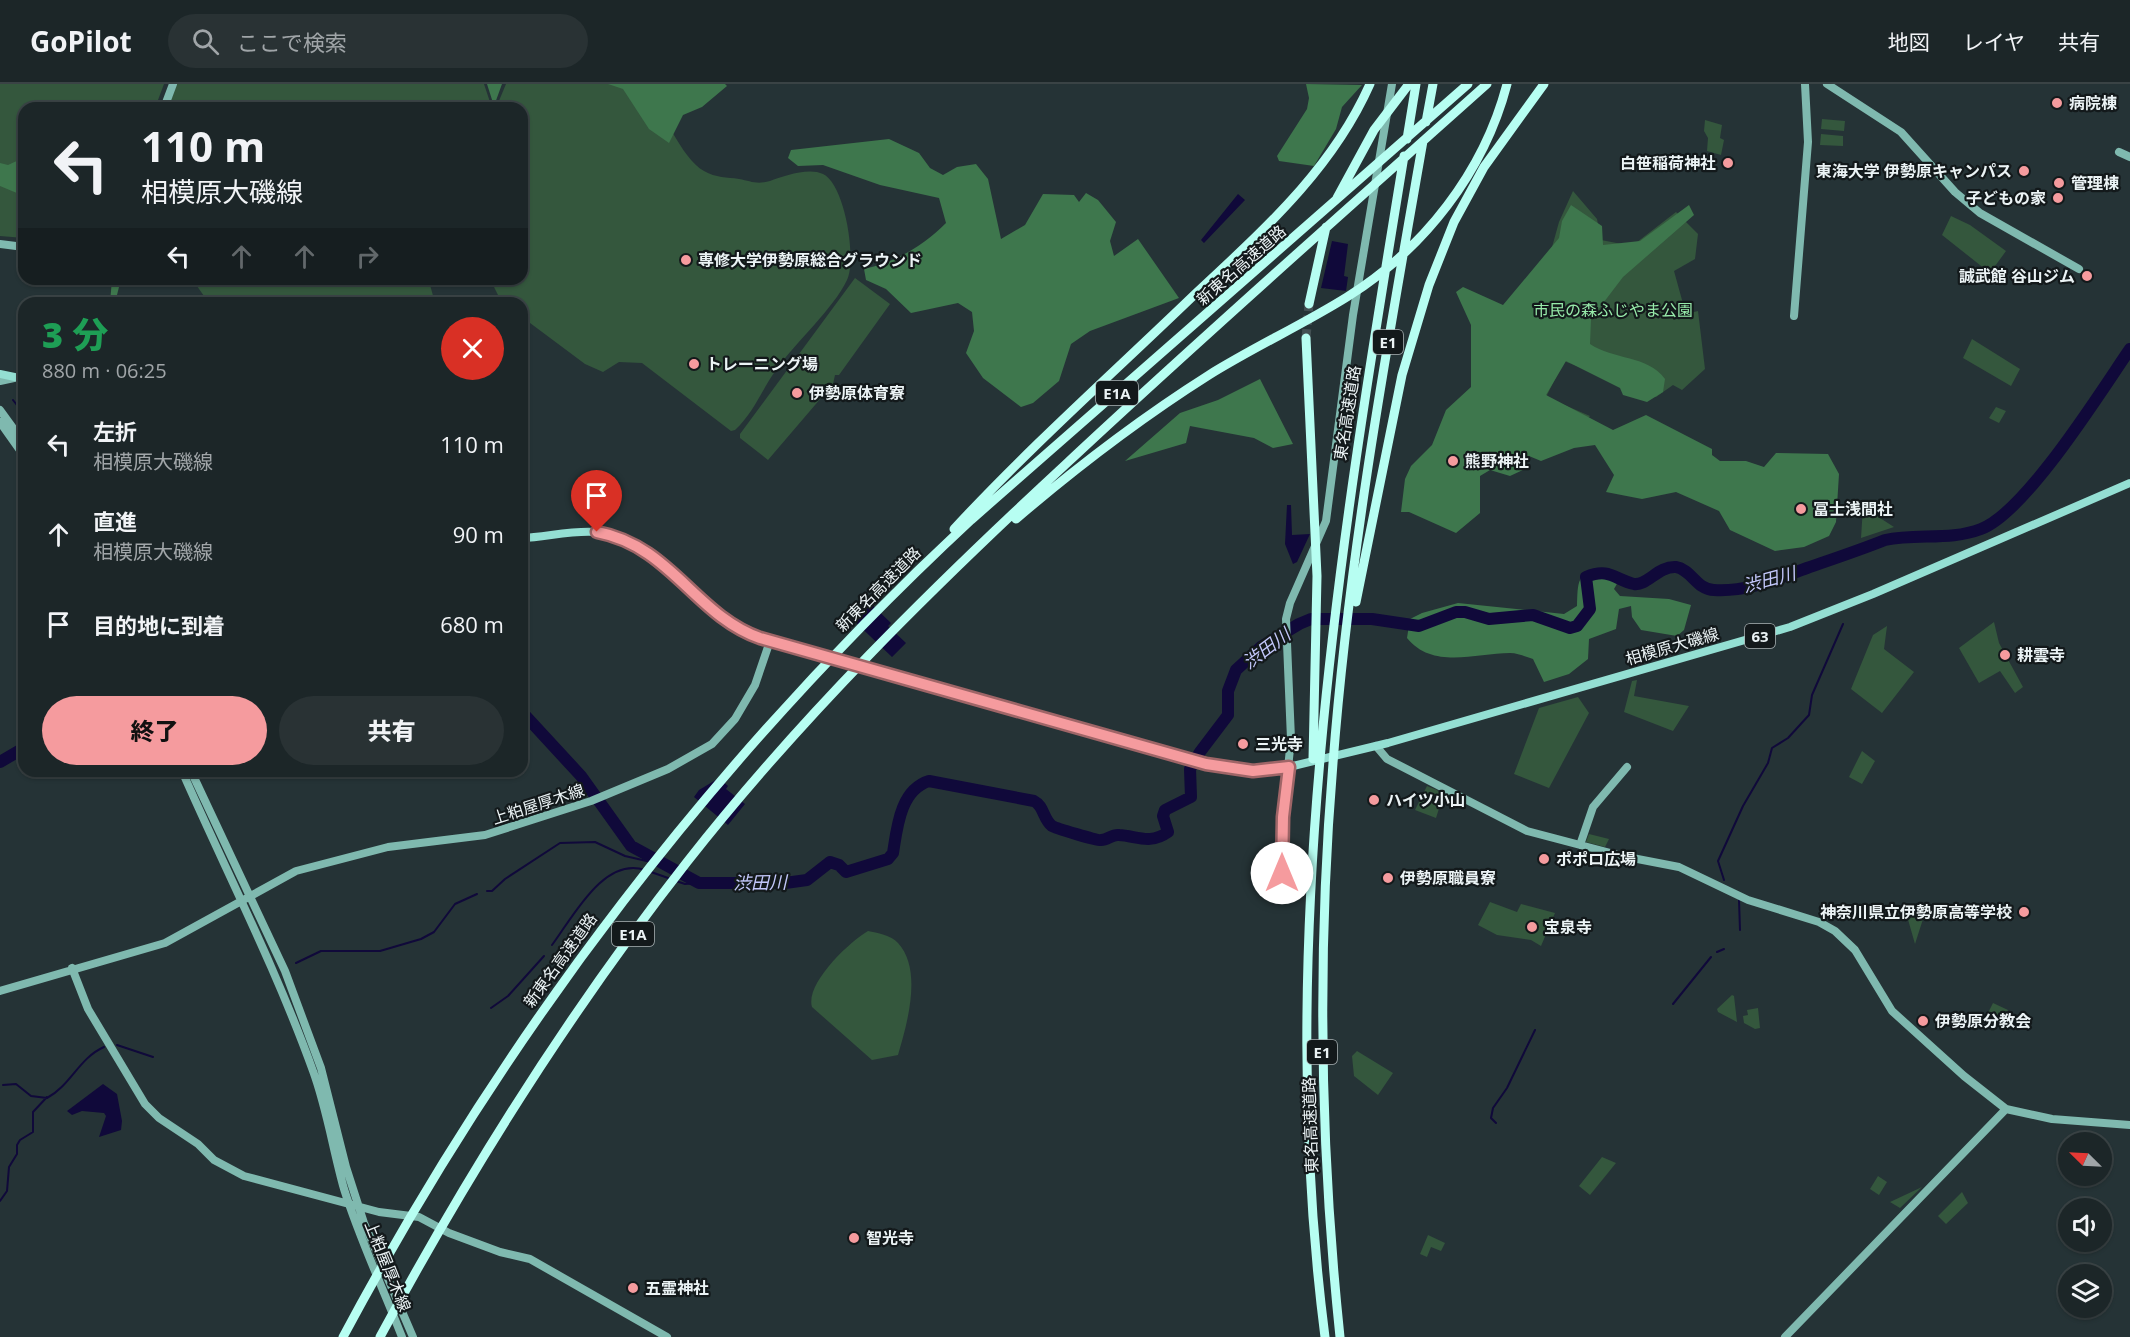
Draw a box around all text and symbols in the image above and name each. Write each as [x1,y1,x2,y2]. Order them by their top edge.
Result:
search box [168,14,588,68]
text: GoPilot [30,22,132,60]
icon: search [189,25,222,58]
text: ここで検索 [237,27,347,57]
text: 地図 [1888,28,1930,56]
text: レイヤ [1963,28,2025,56]
text: 共有 [2058,28,2100,56]
place label: 病院棟 [2069,92,2117,114]
marker: 病院棟 [2050,96,2064,110]
text: 110 m [141,117,265,174]
icon: left [42,126,120,204]
place label: 白笹稲荷神社 [1620,152,1716,174]
marker: 白笹稲荷神社 [1721,156,1735,170]
place label: 東海大学 伊勢原キャンパス [1816,160,2012,182]
marker: 東海大学 伊勢原キャンパス [2017,164,2031,178]
place label: 管理棟 [2071,172,2119,194]
text: 相模原大磯線 [141,173,303,210]
marker: 管理棟 [2052,176,2066,190]
place label: 子どもの家 [1966,187,2046,209]
marker: 子どもの家 [2051,191,2065,205]
street label: 新東名高速道路 [1192,220,1290,310]
icon: left [162,240,195,273]
icon: ahead [225,240,258,273]
icon: ahead [288,240,321,273]
icon: right [351,240,384,273]
place label: 専修大学伊勢原総合グラウンド [698,249,922,271]
marker: 専修大学伊勢原総合グラウンド [679,253,693,267]
place label: 誠武館 谷山ジム [1959,265,2075,287]
marker: 誠武館 谷山ジム [2080,269,2094,283]
park label: 市民の森ふじやま公園 [1533,299,1693,321]
text: 3 分 [42,310,108,359]
button: close [441,317,504,380]
road number: E1 [1373,330,1403,354]
place label: トレーニング場 [706,353,818,375]
text: 880 m · 06:25 [42,357,167,384]
marker: トレーニング場 [687,357,701,371]
street label: 東名高速道路 [1329,364,1365,462]
road number: E1A [1096,381,1138,405]
place label: 伊勢原体育寮 [808,382,905,404]
marker: 伊勢原体育寮 [790,386,804,400]
text: 左折 [93,416,137,446]
icon: left [42,428,75,461]
text: 110 m [440,429,504,459]
text: 相模原大磯線 [93,448,213,475]
place label: 熊野神社 [1465,450,1529,472]
marker: 熊野神社 [1446,454,1460,468]
pin [571,470,622,532]
icon: arrive [580,479,613,512]
place label: 冨士浅間社 [1813,498,1893,520]
marker: 冨士浅間社 [1794,502,1808,516]
text: 直進 [93,506,137,536]
icon: ahead [42,518,75,551]
text: 90 m [453,519,504,549]
text: 相模原大磯線 [93,538,213,565]
street label: 新東名高速道路 [831,542,925,636]
water label: 渋田川 [1740,560,1800,598]
icon: arrive [42,608,75,641]
text: 680 m [440,609,504,639]
text: 目的地に到着 [93,610,225,640]
water label: 渋田川 [1237,621,1296,674]
street label: 相模原大磯線 [1623,622,1721,670]
road number: 63 [1745,624,1775,648]
place label: 耕雲寺 [2017,644,2065,666]
marker: 耕雲寺 [1998,648,2012,662]
button: 終了 [42,696,267,765]
button: 共有 [279,696,504,765]
place label: 三光寺 [1255,733,1303,755]
marker: 三光寺 [1236,737,1250,751]
street label: 上粕屋厚木線 [489,779,587,829]
place label: ハイツ小山 [1386,789,1466,811]
marker: ハイツ小山 [1367,793,1381,807]
position arrow [1250,841,1314,905]
place label: ポポロ広場 [1556,848,1636,870]
marker: ポポロ広場 [1537,852,1551,866]
place label: 伊勢原職員寮 [1399,867,1496,889]
water label: 渋田川 [733,869,789,894]
marker: 伊勢原職員寮 [1381,871,1395,885]
place label: 神奈川県立伊勢原高等学校 [1820,901,2012,923]
marker: 神奈川県立伊勢原高等学校 [2017,905,2031,919]
street label: 新東名高速道路 [518,908,602,1012]
place label: 宝泉寺 [1544,916,1592,938]
marker: 宝泉寺 [1525,920,1539,934]
road number: E1A [612,922,654,946]
place label: 伊勢原分教会 [1934,1010,2031,1032]
marker: 伊勢原分教会 [1916,1014,1930,1028]
road number: E1 [1307,1040,1337,1064]
street label: 東名高速道路 [1297,1077,1323,1173]
north arrow [2058,1132,2112,1186]
map controls [2058,1132,2112,1318]
button: sound [2058,1198,2112,1252]
street label: 上粕屋厚木線 [360,1217,416,1315]
place label: 智光寺 [866,1227,914,1249]
marker: 智光寺 [847,1231,861,1245]
button: layers [2058,1264,2112,1318]
place label: 五霊神社 [645,1277,709,1299]
marker: 五霊神社 [626,1281,640,1295]

